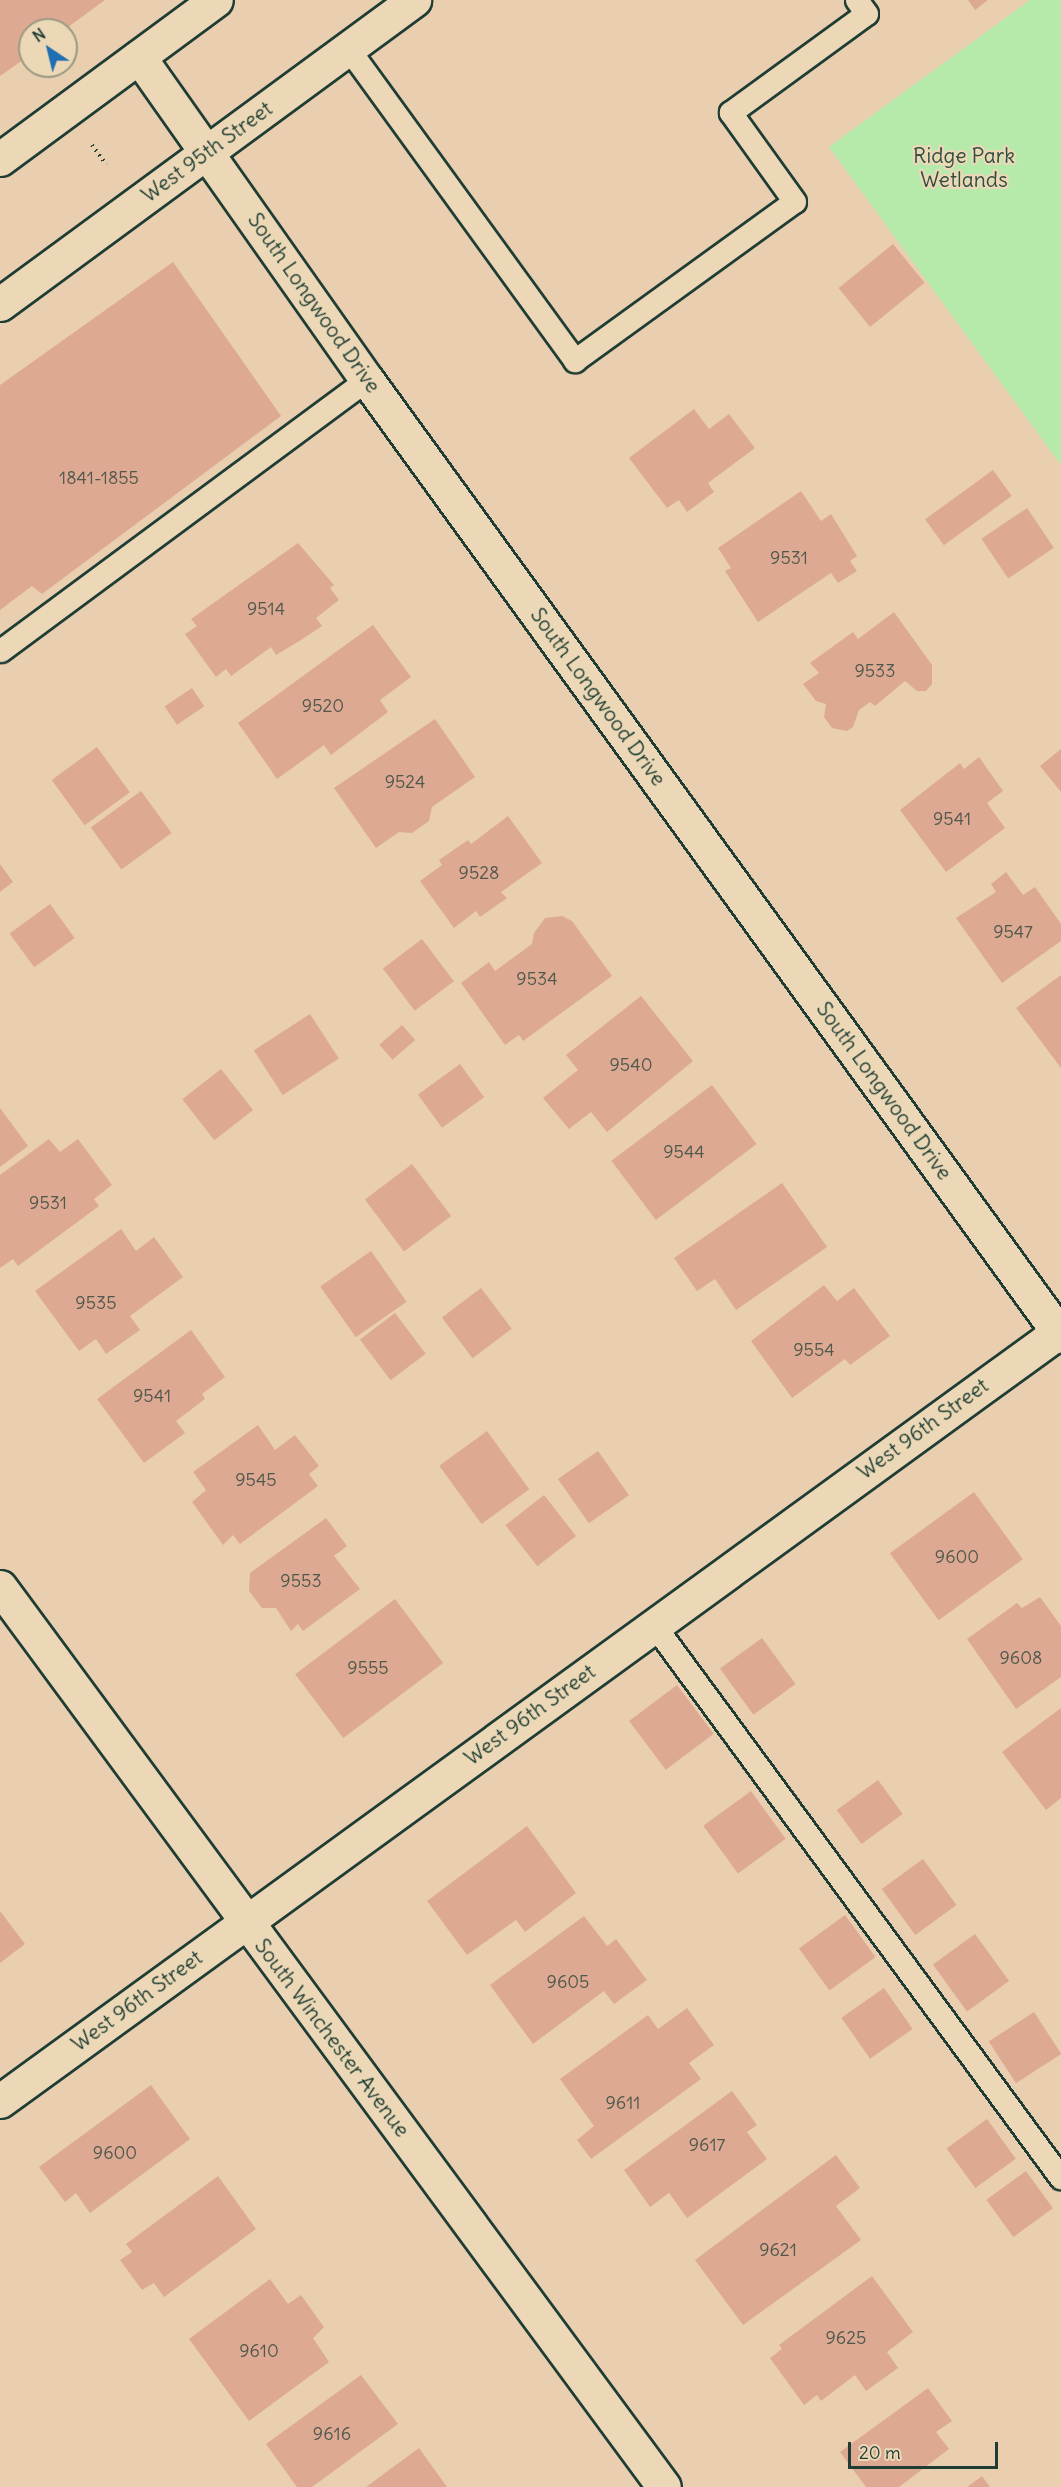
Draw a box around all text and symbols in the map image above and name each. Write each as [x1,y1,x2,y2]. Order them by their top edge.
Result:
north arrow [18,18,78,78]
text: N [29,24,49,46]
street label: West 95th Street [137,96,277,208]
park label: Ridge Park Wetlands [913,143,1015,193]
street label: South Longwood Drive [242,208,386,398]
house number: 1841-1855 [59,467,139,489]
house number: 9531 [770,547,808,569]
house number: 9514 [247,598,285,620]
street label: South Longwood Drive [525,603,671,791]
house number: 9533 [854,660,896,682]
house number: 9520 [302,695,344,717]
house number: 9524 [385,771,425,793]
house number: 9541 [933,808,971,830]
house number: 9528 [459,862,499,884]
house number: 9547 [993,921,1033,943]
house number: 9534 [516,968,558,990]
street label: South Longwood Drive [811,997,957,1185]
house number: 9540 [610,1054,652,1076]
house number: 9544 [663,1141,705,1163]
house number: 9531 [29,1192,67,1214]
house number: 9535 [75,1292,117,1314]
house number: 9554 [793,1339,835,1361]
street label: West 96th Street [853,1373,993,1485]
house number: 9541 [133,1385,171,1407]
house number: 9545 [235,1469,277,1491]
house number: 9600 [935,1546,979,1568]
house number: 9553 [280,1570,322,1592]
house number: 9608 [1000,1647,1042,1669]
house number: 9555 [347,1657,389,1679]
street label: West 96th Street [460,1659,600,1771]
street label: South Winchester Avenue [249,1934,415,2142]
street label: West 96th Street [67,1945,207,2057]
house number: 9605 [547,1971,589,1993]
house number: 9611 [605,2092,641,2114]
house number: 9617 [689,2134,725,2156]
house number: 9600 [93,2142,137,2164]
house number: 9621 [759,2239,797,2261]
house number: 9625 [826,2327,866,2349]
house number: 9610 [239,2340,279,2362]
house number: 9616 [313,2423,351,2445]
scale bar [851,2430,1001,2468]
text: 20 m [859,2441,901,2464]

